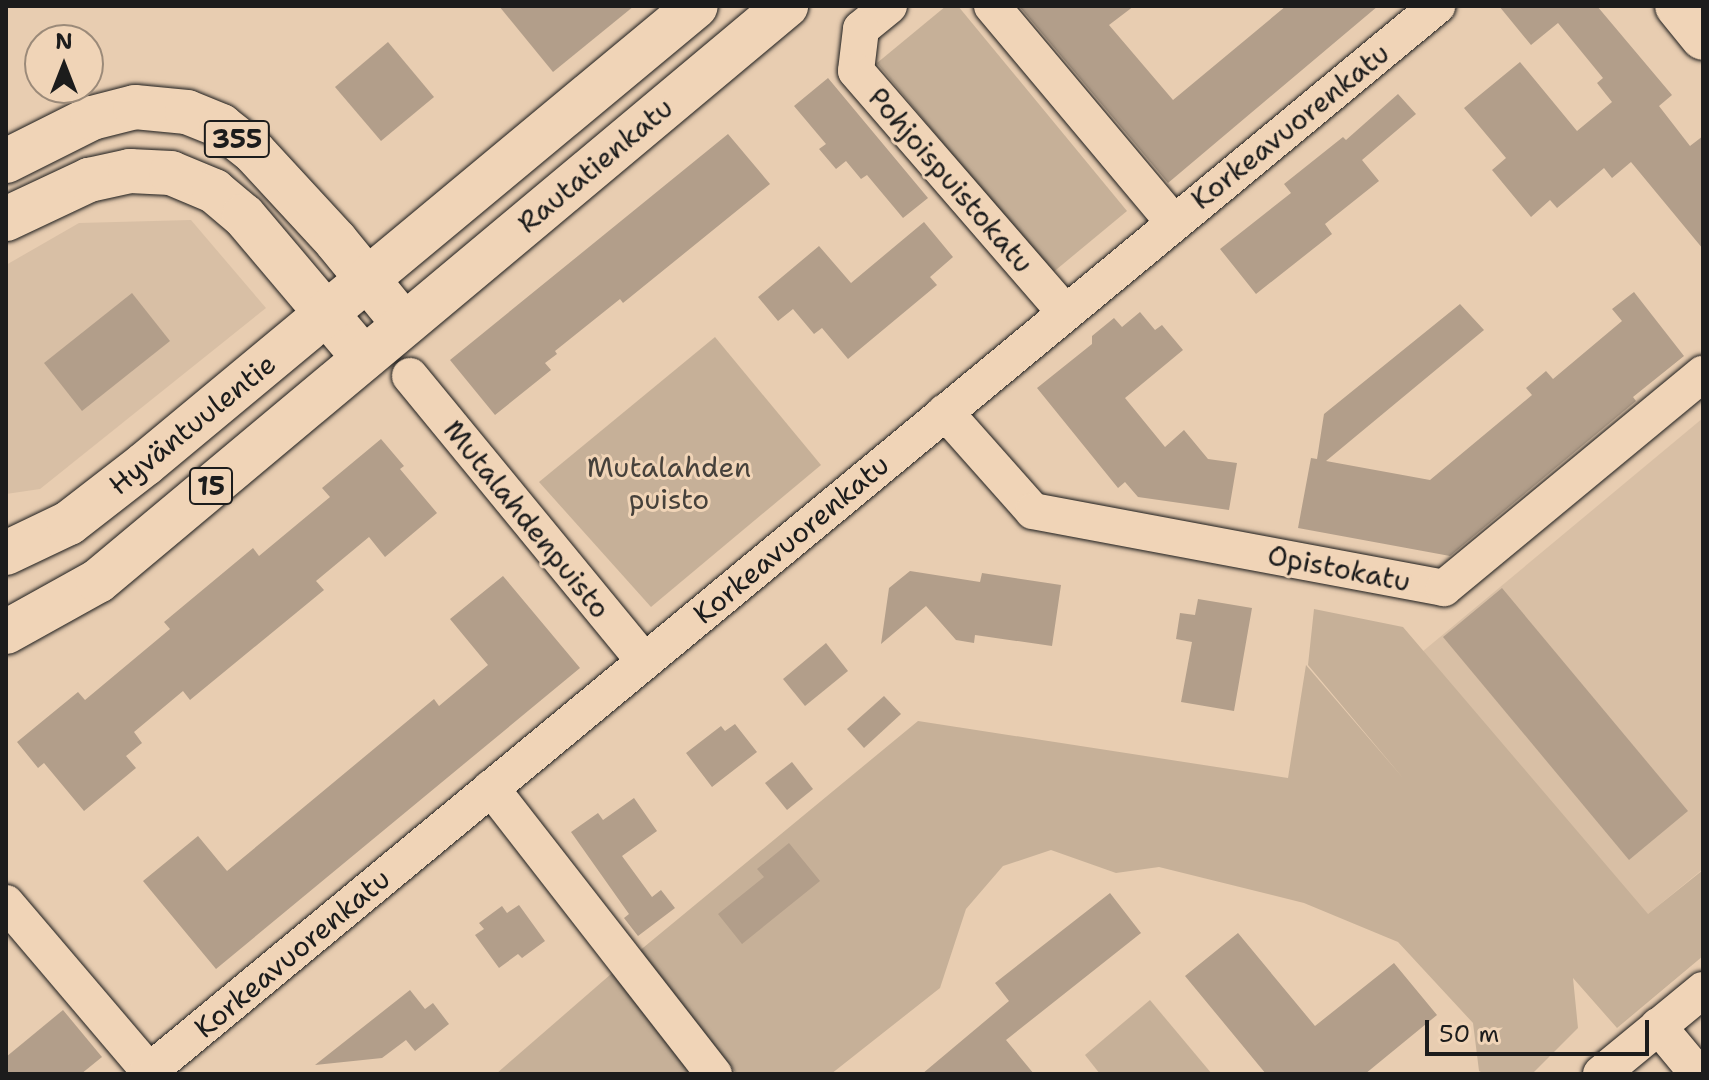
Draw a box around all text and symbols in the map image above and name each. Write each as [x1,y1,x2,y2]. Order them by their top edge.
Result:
north arrow [24,24,104,104]
text: N [55,27,73,56]
street label: Korkeavuorenkatu [1184,36,1396,216]
street label: Pohjoispuistokatu [861,81,1041,279]
street label: Rautatienkatu [511,90,679,240]
road number: 355 [203,117,271,161]
street label: Hyväntuulentie [102,347,282,501]
street label: Mutalahdenpuisto [437,413,617,625]
street label: Korkeavuorenkatu [686,447,896,631]
park label: Mutalahden puisto [587,450,751,516]
road number: 15 [189,464,233,508]
street label: Opistokatu [1265,538,1413,598]
street label: Korkeavuorenkatu [187,861,397,1045]
scale bar [1429,1004,1653,1054]
text: 50 m [1439,1018,1499,1050]

